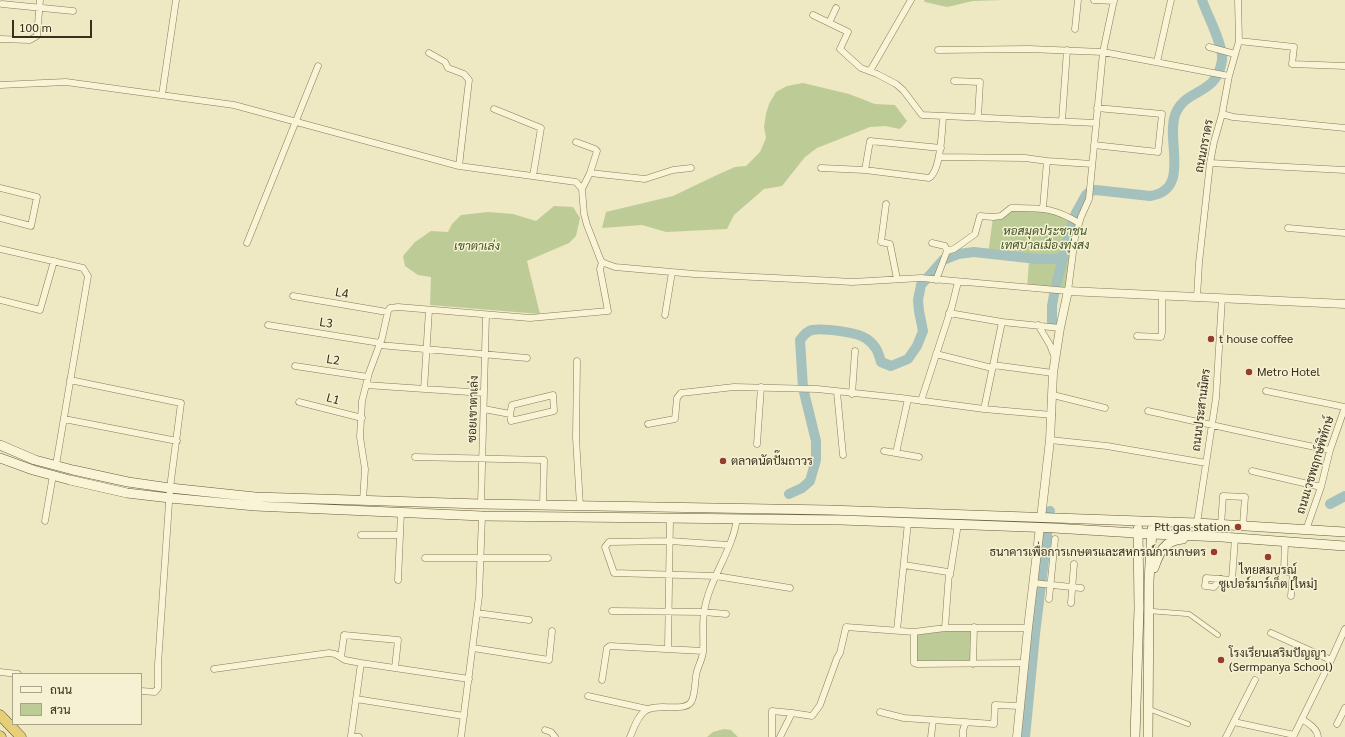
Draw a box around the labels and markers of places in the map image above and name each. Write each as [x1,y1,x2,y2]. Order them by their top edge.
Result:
place label: t house coffee [1219,332,1293,346]
marker: t house coffee [1206,334,1216,344]
place label: Metro Hotel [1257,365,1320,379]
marker: Metro Hotel [1244,367,1254,377]
place label: ตลาดนัดปั๊มถาวร [731,454,813,468]
marker: ตลาดนัดปั๊มถาวร [718,456,728,466]
place label: Ptt gas station [1154,520,1230,534]
marker: Ptt gas station [1233,522,1243,532]
place label: ธนาคารเพื่อการเกษตรและสหกรณ์การเกษตร [989,545,1206,559]
marker: ธนาคารเพื่อการเกษตรและสหกรณ์การเกษตร [1209,547,1219,557]
marker: ไทยสมบูรณ์ ซูเปอร์มาร์เก็ต [ใหม่] [1263,552,1273,562]
place label: ไทยสมบูรณ์ ซูเปอร์มาร์เก็ต [ใหม่] [1219,563,1317,591]
place label: โรงเรียนเสริมปัญญา (Sermpanya School) [1229,646,1333,674]
marker: โรงเรียนเสริมปัญญา (Sermpanya School) [1216,655,1226,665]

